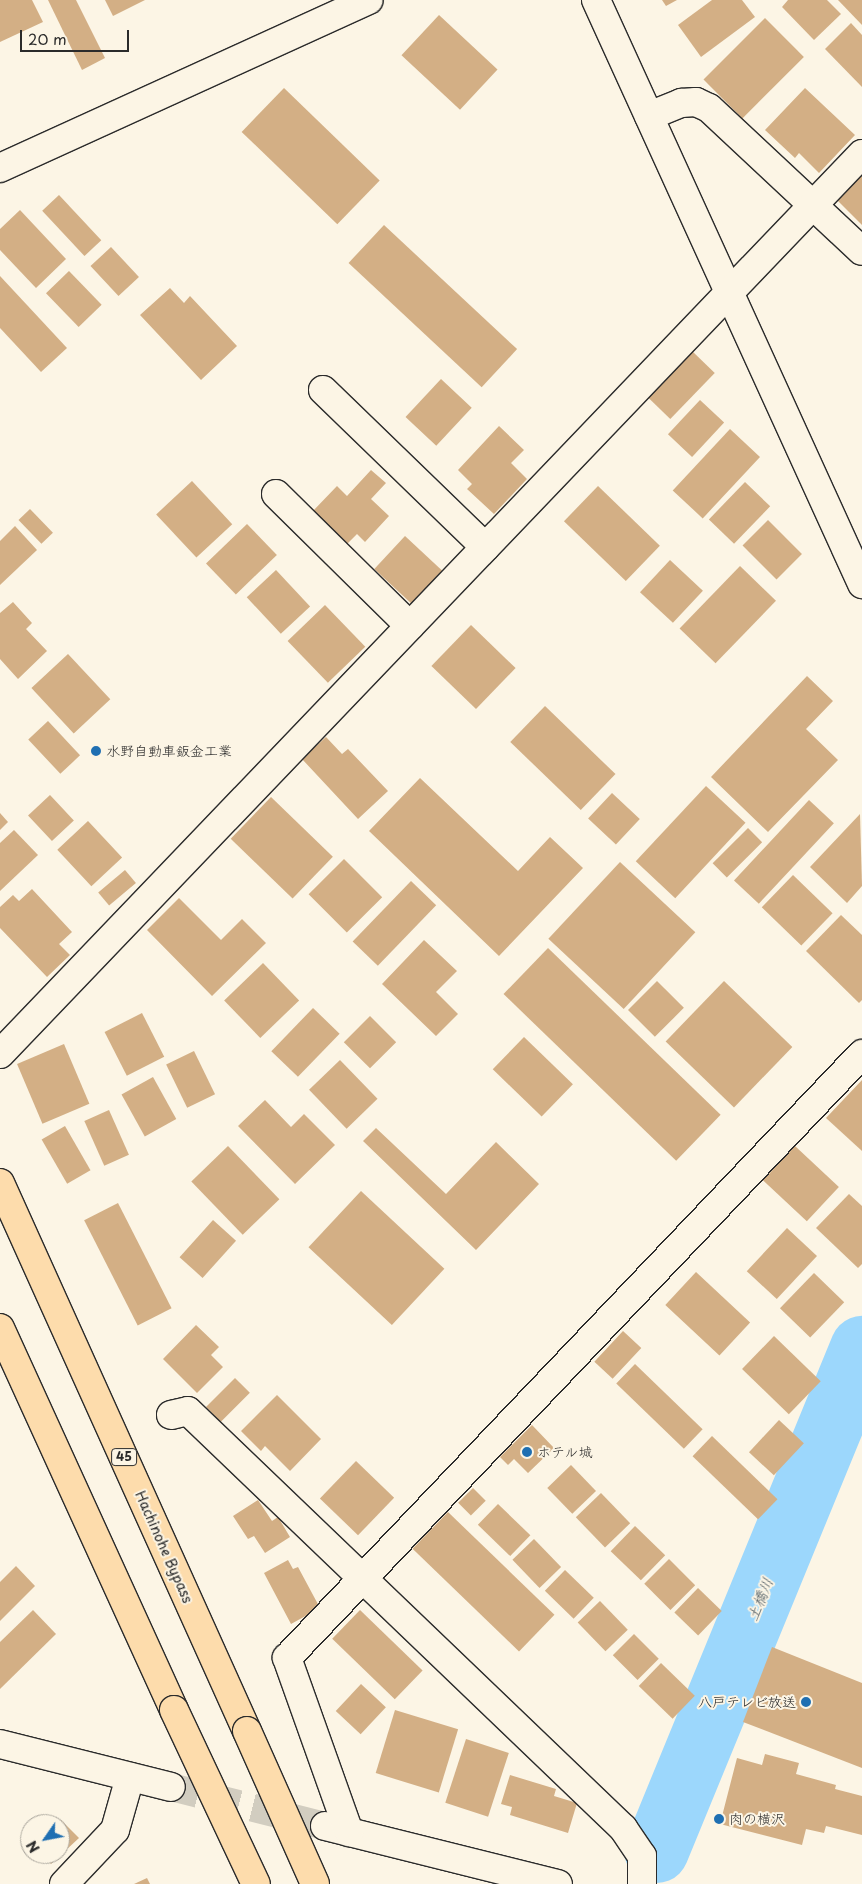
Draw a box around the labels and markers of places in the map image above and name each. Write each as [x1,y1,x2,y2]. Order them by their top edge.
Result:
place label: 水野自動車鈑金工業 [106,743,232,759]
marker: 水野自動車鈑金工業 [90,745,102,757]
place label: ホテル城 [537,1444,593,1460]
marker: ホテル城 [521,1446,533,1458]
place label: 八戸テレビ放送 [698,1694,796,1710]
marker: 八戸テレビ放送 [800,1696,812,1708]
place label: 肉の横沢 [729,1811,785,1827]
marker: 肉の横沢 [713,1813,725,1825]

